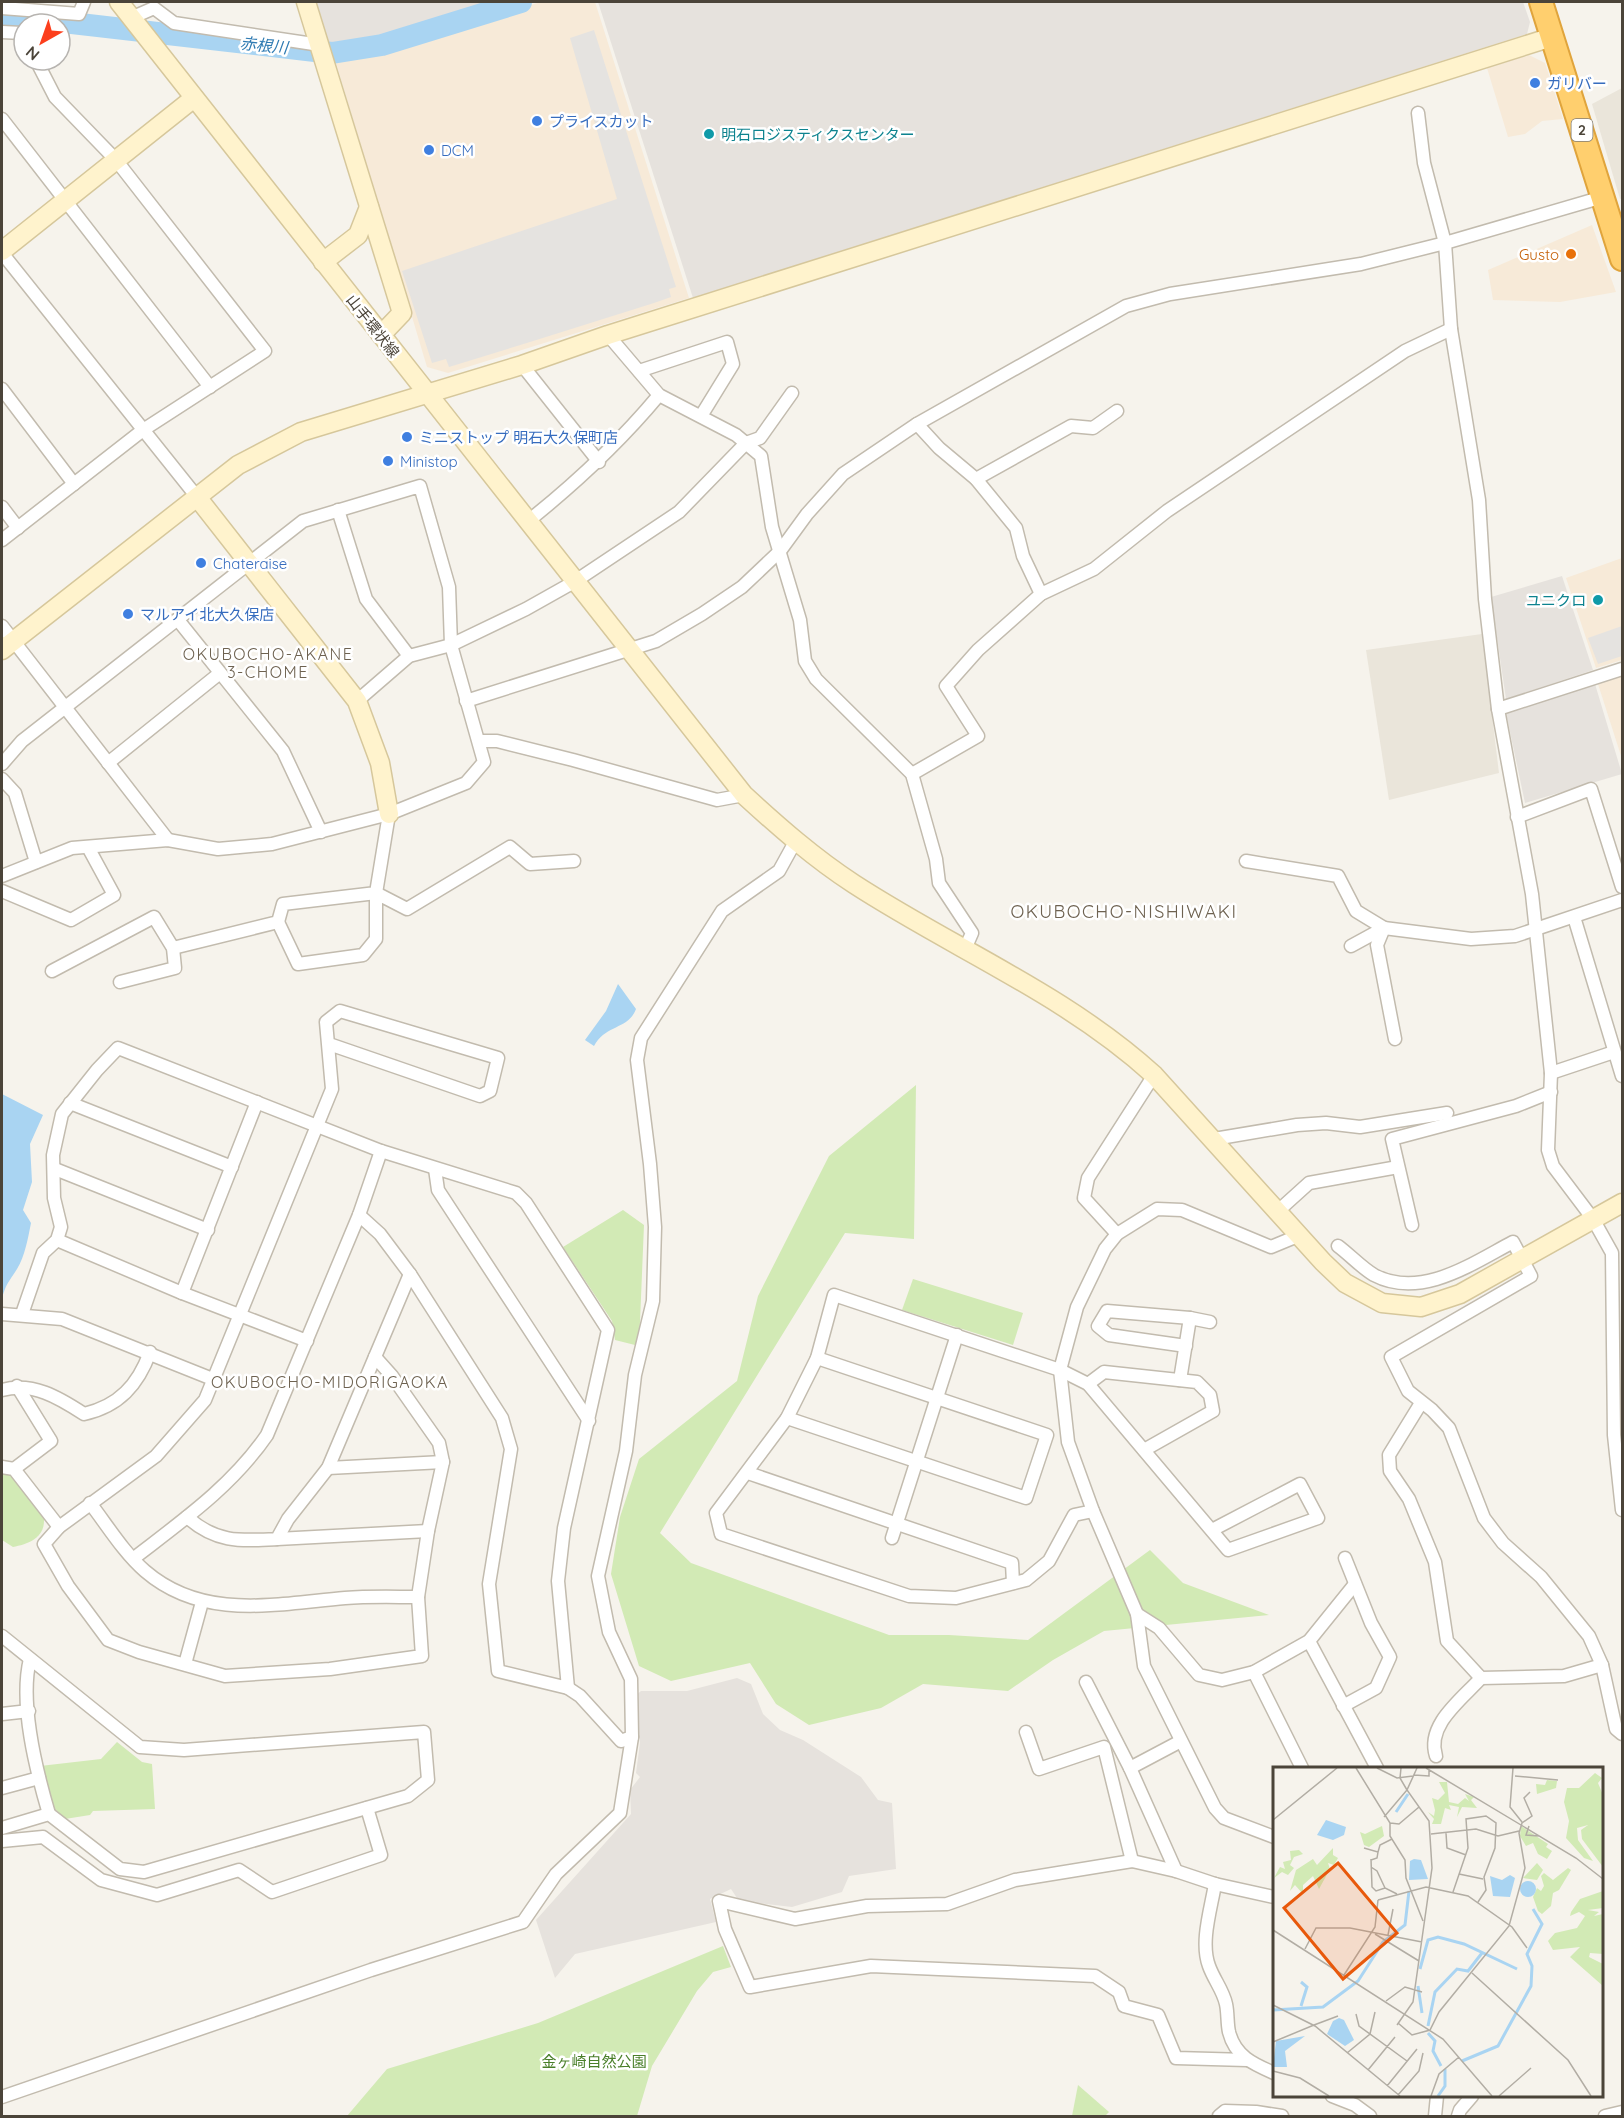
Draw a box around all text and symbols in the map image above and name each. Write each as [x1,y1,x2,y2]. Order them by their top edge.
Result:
north arrow [12,12,72,72]
water label: 赤根川 [239,33,291,58]
text: N [21,42,43,65]
place label: ガリバー [1547,74,1607,93]
marker: ガリバー [1528,76,1542,90]
place label: プライスカット [549,112,654,131]
marker: プライスカット [530,114,544,128]
road number: 2 [1572,119,1592,141]
place label: 明石ロジスティクスセンター [721,125,915,144]
marker: 明石ロジスティクスセンター [702,127,716,141]
place label: DCM [441,141,474,160]
marker: DCM [422,143,436,157]
place label: Gusto [1519,245,1559,264]
marker: Gusto [1564,247,1578,261]
street label: 山手環状線 [342,291,404,361]
place label: ミニストップ 明石大久保町店 [419,428,618,447]
marker: ミニストップ 明石大久保町店 [400,430,414,444]
place label: Ministop [400,452,458,471]
marker: Ministop [381,454,395,468]
place label: Chateraise [213,554,287,573]
marker: Chateraise [194,556,208,570]
place label: ユニクロ [1526,591,1586,610]
marker: ユニクロ [1591,593,1605,607]
place label: マルアイ北大久保店 [140,605,274,624]
marker: マルアイ北大久保店 [121,607,135,621]
district label: OKUBOCHO-AKANE 3-CHOME [183,644,353,682]
district label: OKUBOCHO-NISHIWAKI [1011,900,1238,923]
district label: OKUBOCHO-MIDORIGAOKA [211,1372,449,1392]
inset map [1273,1767,1603,2097]
park label: 金ヶ崎自然公園 [541,2052,647,2071]

